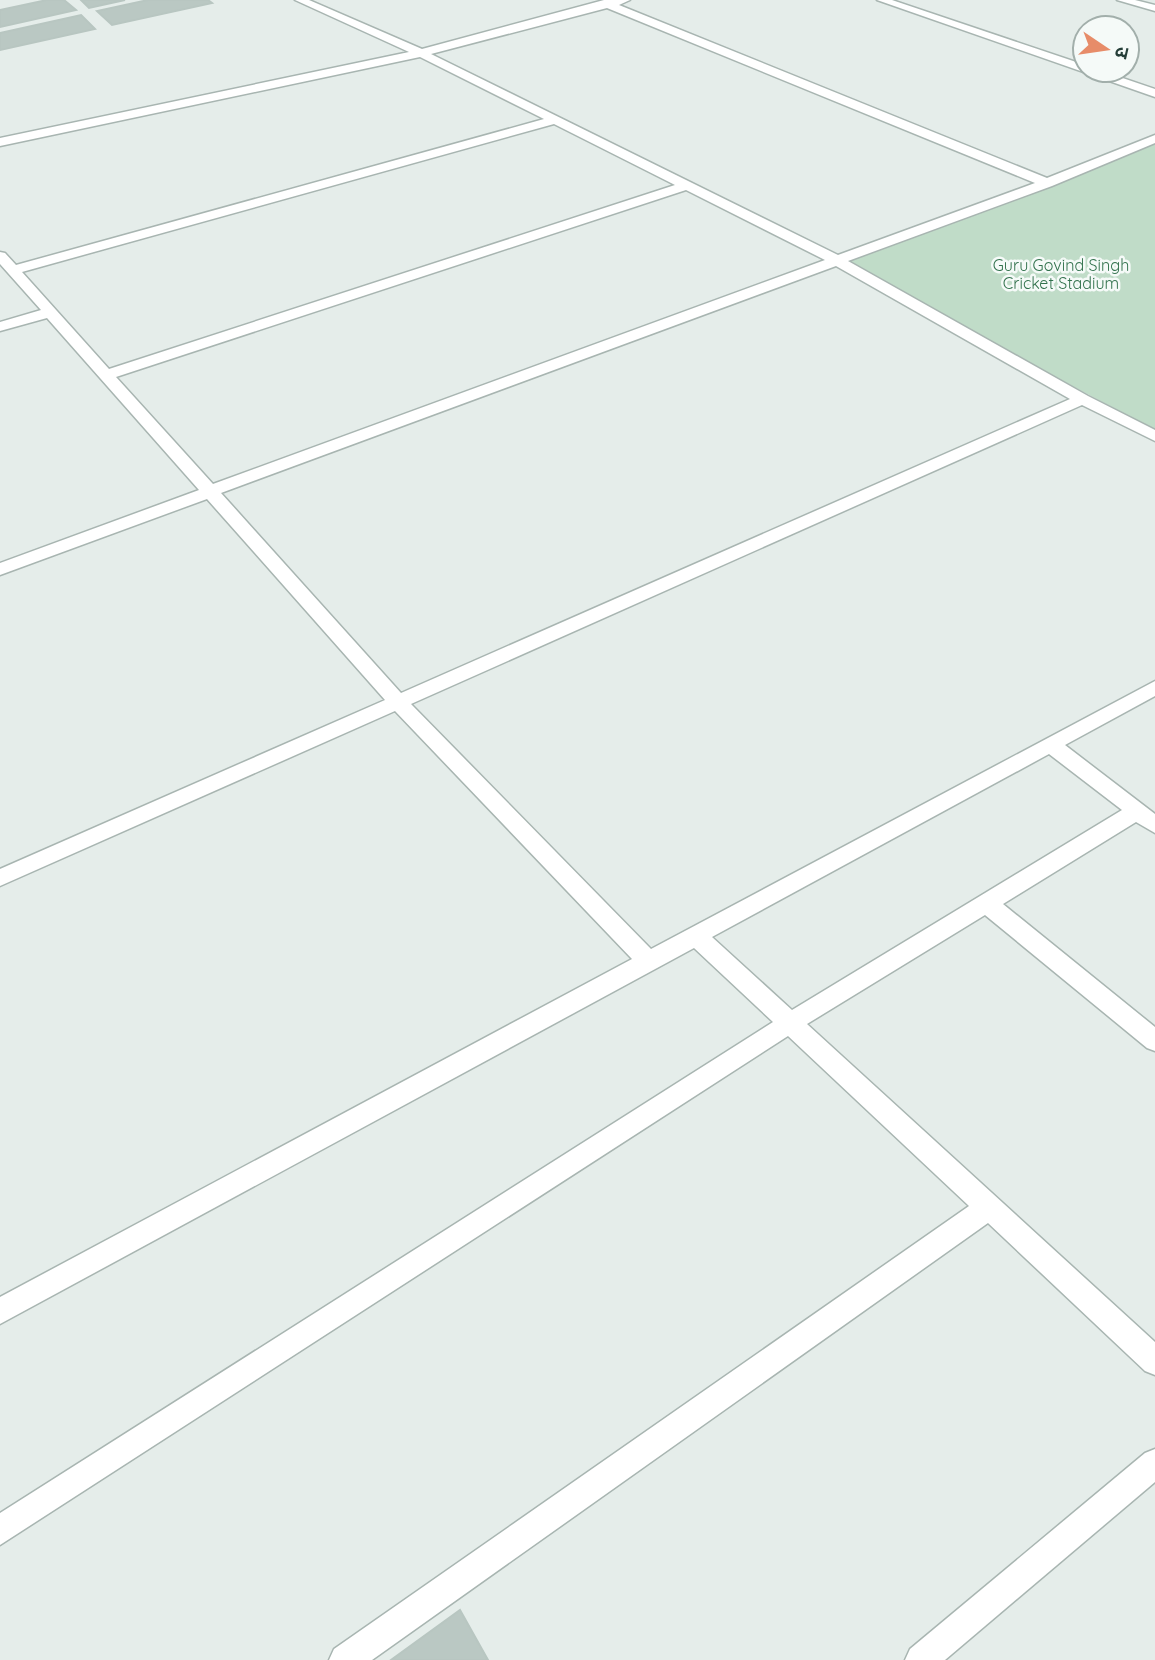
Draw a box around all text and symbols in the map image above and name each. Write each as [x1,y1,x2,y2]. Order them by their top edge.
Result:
north arrow [1071,14,1141,84]
text: उ [1109,45,1136,62]
park label: Guru Govind Singh Cricket Stadium [993,255,1129,293]

